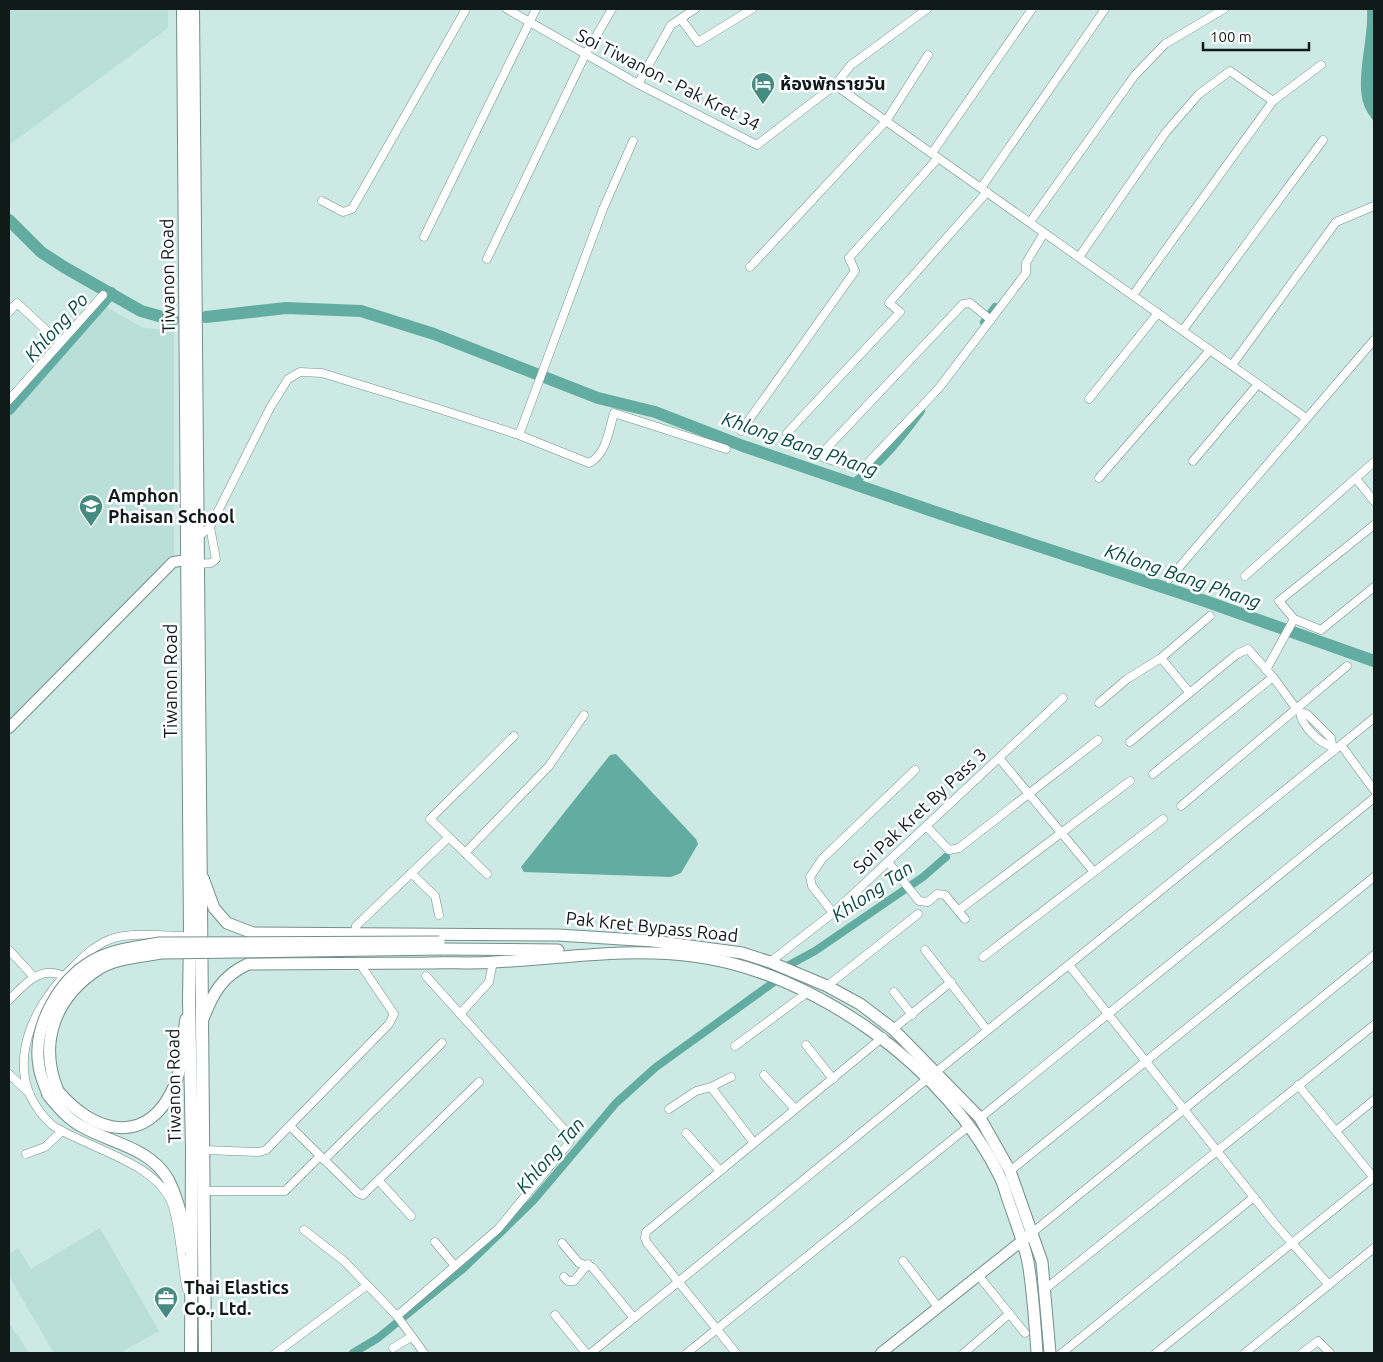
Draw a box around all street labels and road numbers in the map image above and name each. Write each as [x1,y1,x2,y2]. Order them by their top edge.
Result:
street label: Soi Tiwanon - Pak Kret 34 [573,24,764,134]
street label: Tiwanon Road [156,219,178,334]
street label: Tiwanon Road [160,624,180,738]
street label: Soi Pak Kret By Pass 3 [849,743,990,877]
street label: Pak Kret Bypass Road [565,907,739,945]
street label: Tiwanon Road [162,1029,184,1144]

